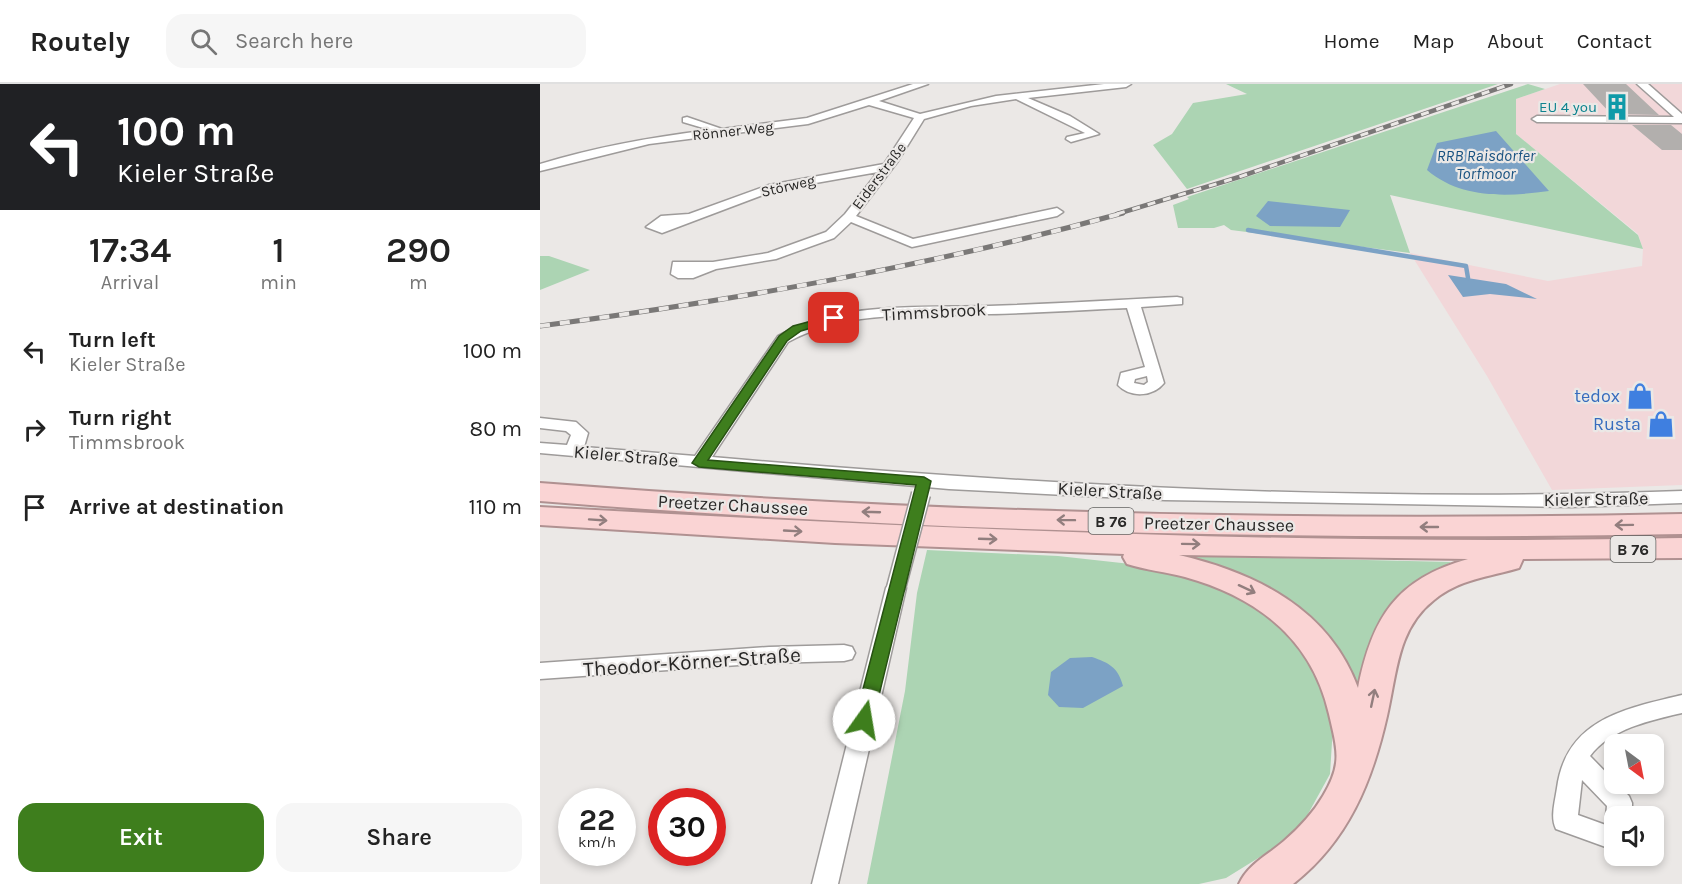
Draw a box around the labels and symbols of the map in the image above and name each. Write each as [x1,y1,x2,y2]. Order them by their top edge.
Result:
building icon: EU 4 you [1602,92,1632,122]
place label: EU 4 you [1539,98,1597,116]
street label: Rönner Weg [692,118,775,144]
street label: Eiderstraße [848,139,910,213]
water label: RRB Raisdorfer Torfmoor [1437,146,1536,183]
street label: Störweg [759,171,818,201]
pin [808,292,859,343]
street label: Timmsbrook [881,298,987,326]
shop icon: tedox [1625,381,1655,411]
place label: tedox [1574,385,1620,407]
shop icon: Rusta [1646,409,1676,439]
place label: Rusta [1593,413,1641,435]
street label: Kieler Straße [573,440,679,472]
street label: Kieler Straße [1057,477,1163,505]
street label: Kieler Straße [1543,487,1649,511]
street label: Preetzer Chaussee [657,490,809,520]
one-way arrow [861,506,881,517]
road number: B 76 [1088,508,1134,534]
street label: Preetzer Chaussee [1144,512,1294,536]
one-way arrow [1056,514,1076,526]
one-way arrow [588,515,608,526]
one-way arrow [1614,519,1634,531]
one-way arrow [1419,521,1439,533]
one-way arrow [783,525,803,536]
one-way arrow [977,534,997,545]
road number: B 76 [1610,536,1656,562]
one-way arrow [1180,538,1200,550]
one-way arrow [1237,584,1255,596]
street label: Theodor-Körner-Straße [582,642,802,682]
position arrow [832,688,896,752]
one-way arrow [1368,689,1380,708]
north arrow [1604,734,1664,794]
speed limit sign: 30 [648,788,726,866]

